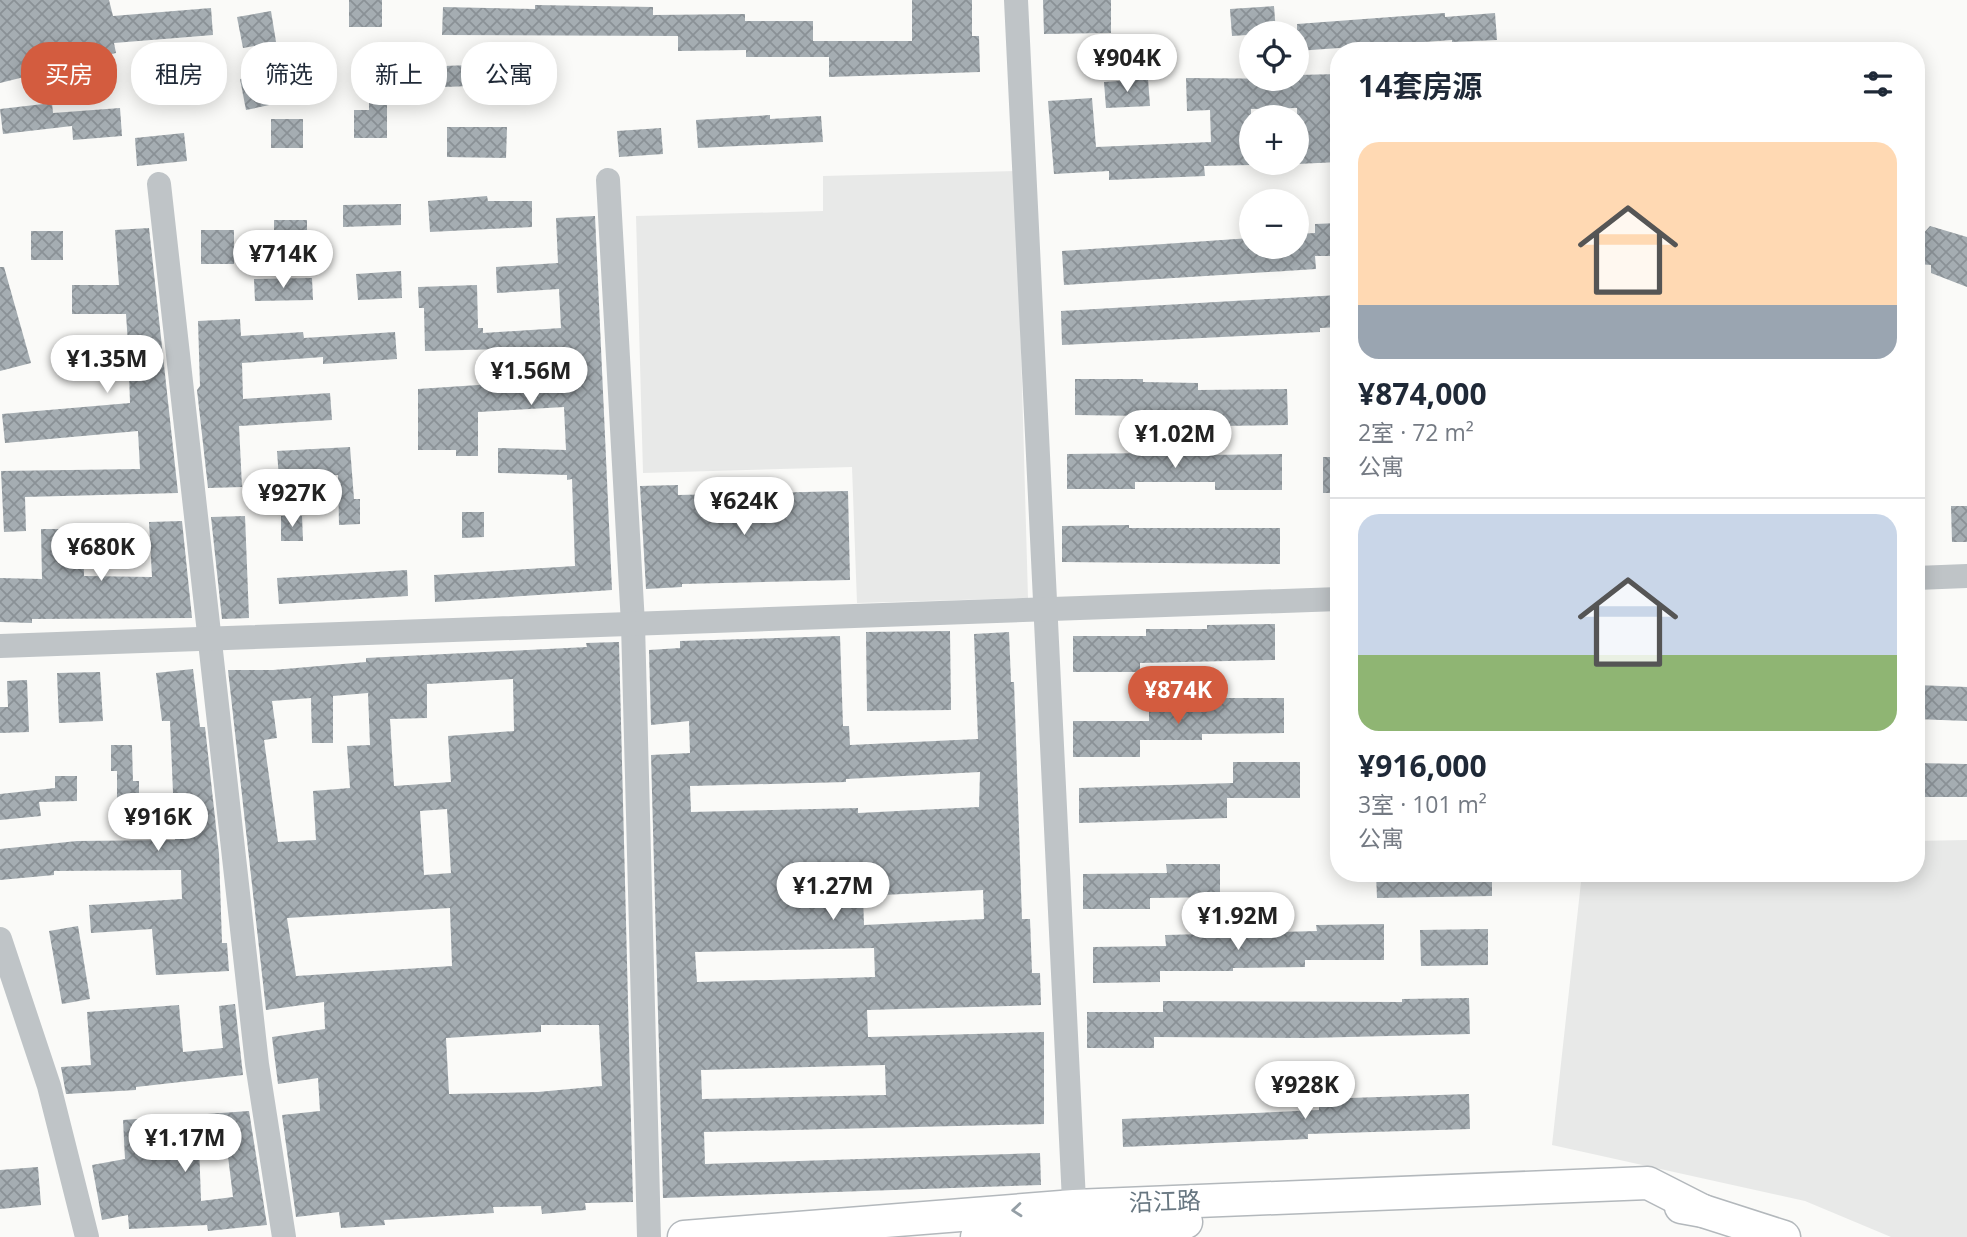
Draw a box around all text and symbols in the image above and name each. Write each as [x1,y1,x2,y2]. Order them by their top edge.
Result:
map controls [1239,21,1309,259]
button: locate [1239,21,1309,91]
pin: ¥904K [1078,34,1176,94]
text: ¥904K [1093,41,1161,73]
chip: 买房 [21,42,117,105]
chip: 租房 [131,42,227,105]
chip: 筛选 [241,42,337,105]
chip: 新上 [351,42,447,105]
chip: 公寓 [461,42,557,105]
text: 14套房源 [1358,65,1482,106]
icon: filters [1859,65,1897,103]
button: + [1239,105,1309,175]
icon: home [1565,187,1691,313]
button: − [1239,189,1309,259]
pin: ¥714K [234,230,332,290]
text: ¥714K [249,237,317,269]
pin: ¥1.35M [50,336,164,395]
text: ¥1.35M [67,342,147,374]
pin: ¥1.56M [474,348,588,407]
text: ¥1.56M [491,354,571,386]
text: ¥874,000 [1358,373,1487,414]
pin: ¥1.02M [1118,410,1232,470]
text: 2室 · 72 m² [1358,416,1474,448]
text: ¥1.02M [1135,417,1215,449]
text: 公寓 [1358,450,1404,482]
pin: ¥927K [243,470,341,529]
text: ¥927K [258,476,326,508]
pin: ¥624K [695,477,793,537]
text: ¥624K [710,484,778,516]
pin: ¥680K [52,524,150,583]
text: ¥680K [67,530,135,562]
icon: home [1565,559,1691,685]
pin: ¥874K [1129,666,1227,726]
text: ¥874K [1144,673,1212,705]
text: ¥916,000 [1358,745,1487,786]
text: 3室 · 101 m² [1358,788,1487,820]
pin: ¥916K [109,794,207,853]
text: ¥916K [124,800,192,832]
text: 公寓 [1358,822,1404,854]
pin: ¥1.27M [776,862,890,922]
text: ¥1.27M [793,869,873,901]
pin: ¥1.92M [1181,892,1295,952]
text: ¥1.92M [1198,899,1278,931]
pin: ¥928K [1256,1062,1354,1121]
text: ¥928K [1271,1068,1339,1100]
pin: ¥1.17M [128,1114,242,1174]
text: ¥1.17M [145,1121,225,1153]
street label: 沿江路 [1128,1183,1202,1218]
one-way arrow [1011,1202,1022,1217]

